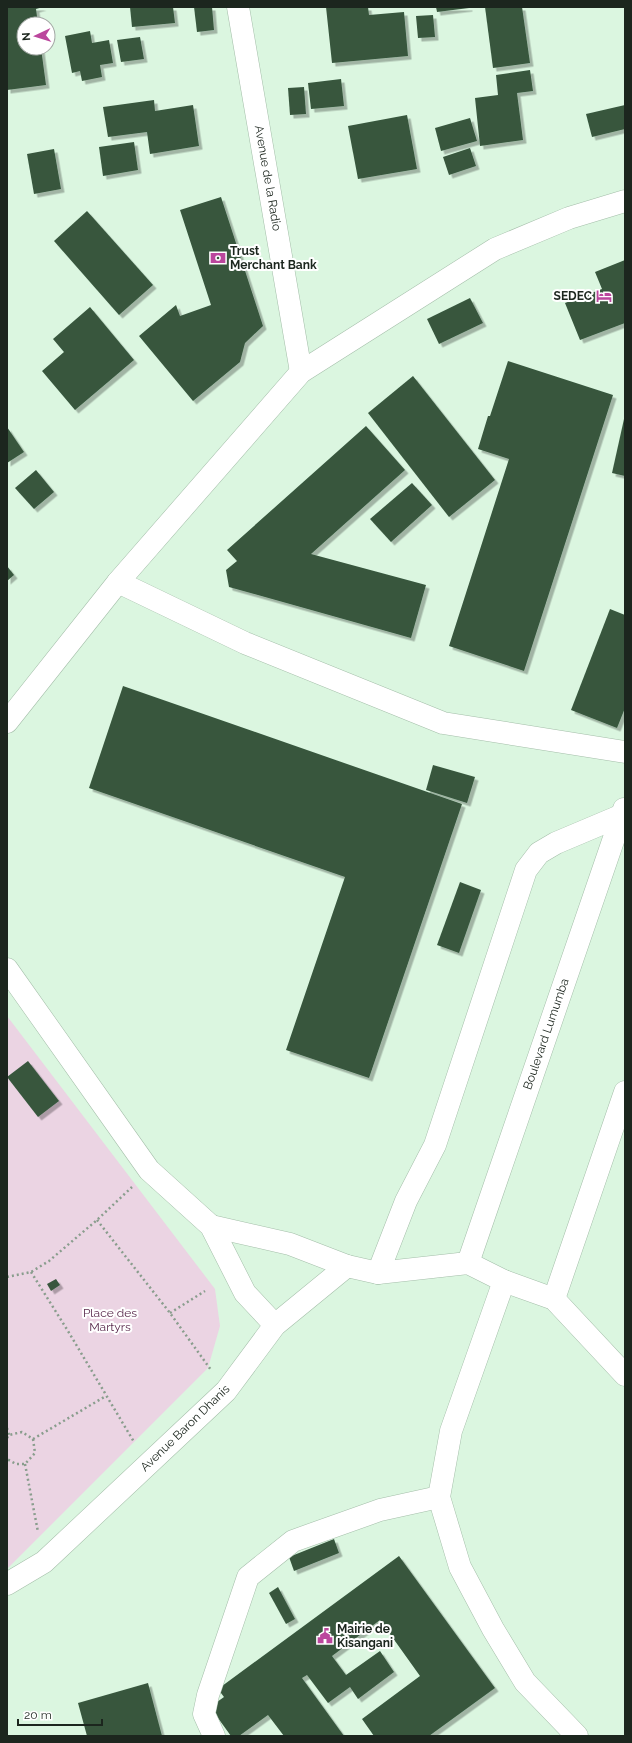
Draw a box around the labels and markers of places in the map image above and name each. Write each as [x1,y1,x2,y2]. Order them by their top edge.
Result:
place label: Trust Merchant Bank [230,244,317,272]
bank icon: Trust Merchant Bank [209,249,227,267]
hotel icon: SEDEC [595,287,613,305]
place label: SEDEC [554,289,592,303]
place label: Mairie de Kisangani [337,1622,393,1650]
public building icon: Mairie de Kisangani [316,1627,334,1645]

